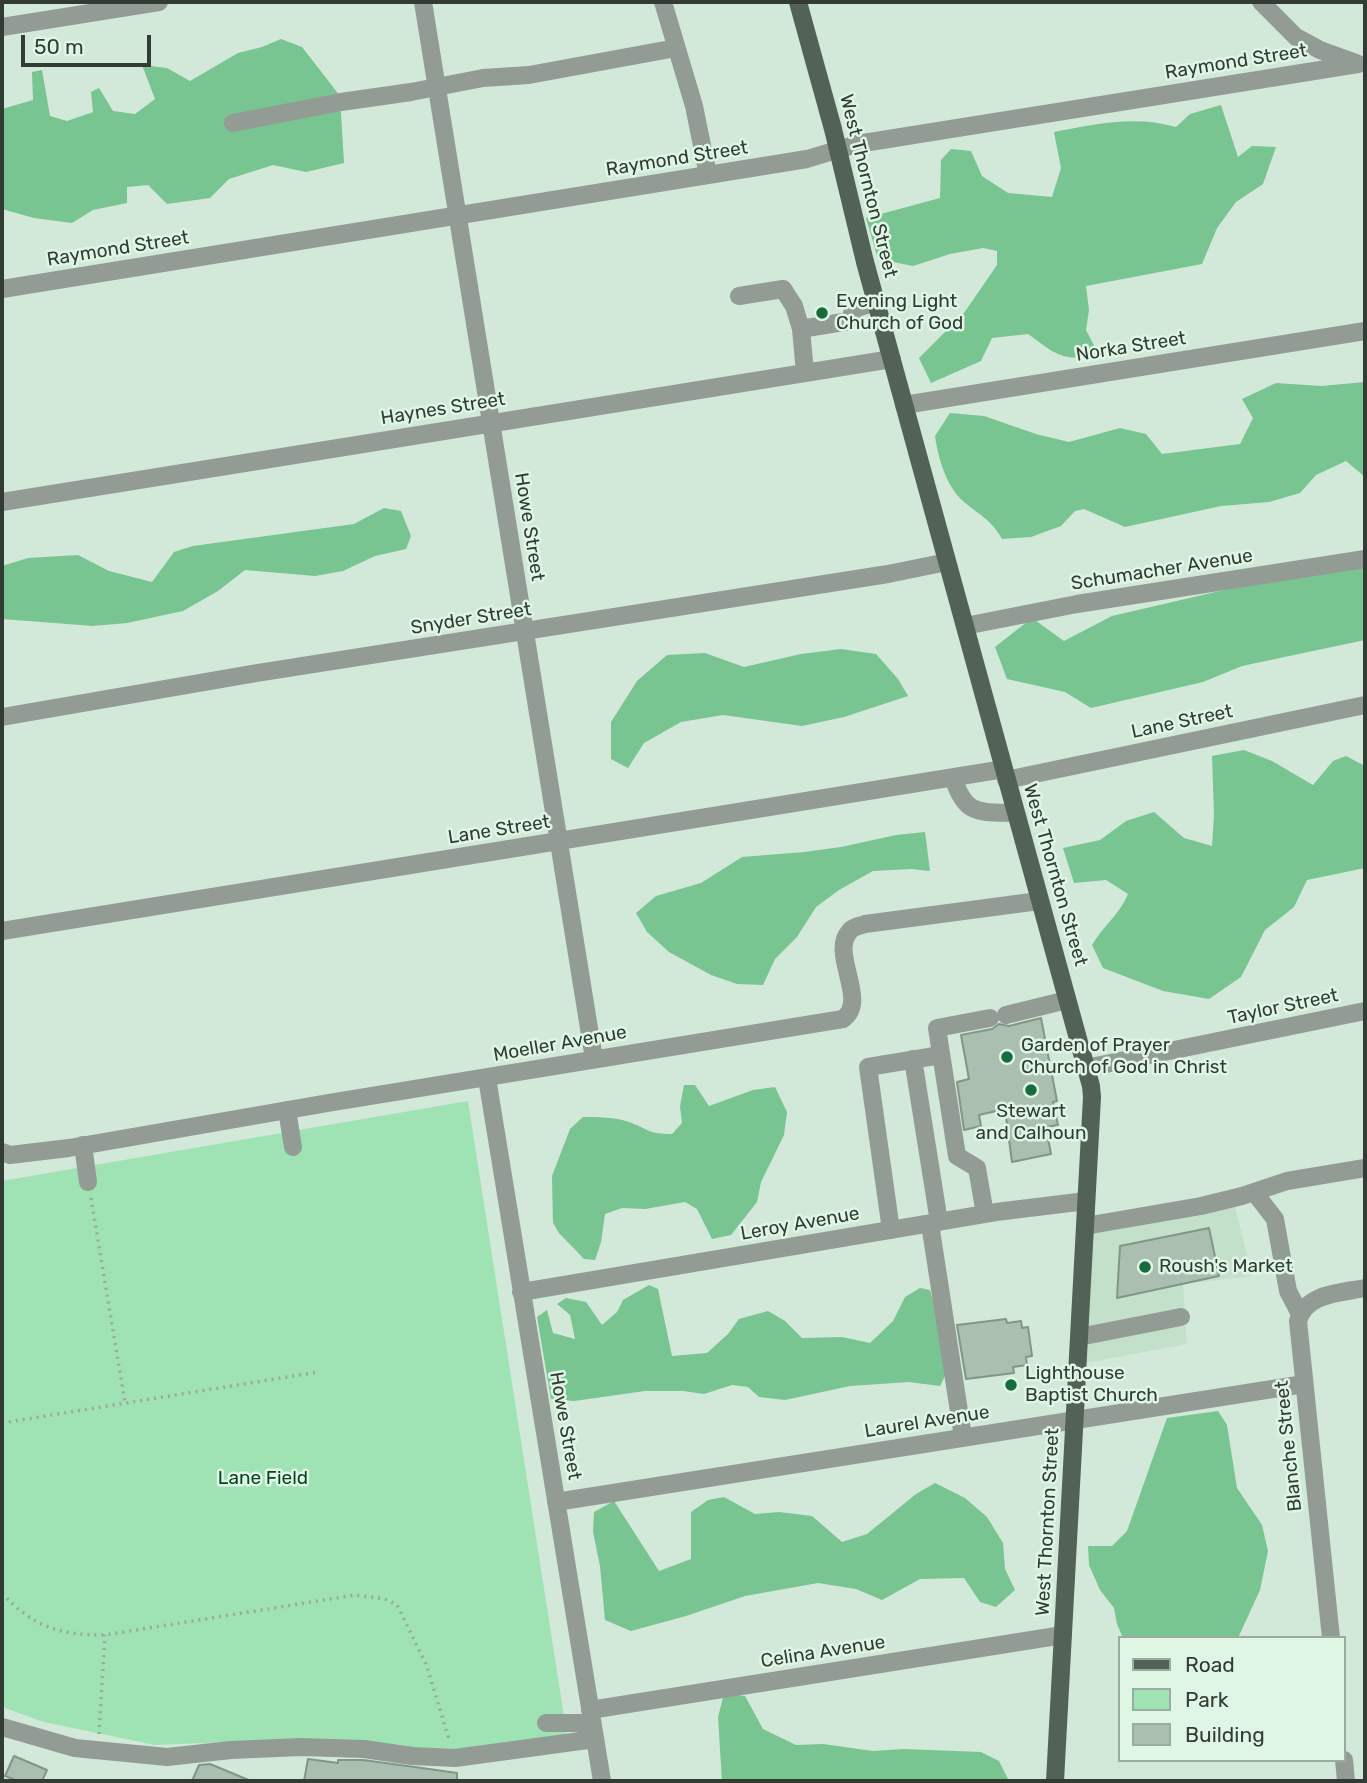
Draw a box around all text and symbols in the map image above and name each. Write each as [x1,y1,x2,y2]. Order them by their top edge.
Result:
scale bar [24,21,154,65]
text: 50 m [34,34,84,59]
street label: Raymond Street [1163,40,1309,84]
street label: West Thornton Street [834,92,902,280]
street label: Raymond Street [604,137,750,181]
street label: Raymond Street [45,227,191,271]
place label: Evening Light Church of God [836,291,963,335]
marker: Evening Light Church of God [814,305,830,321]
street label: Norka Street [1074,327,1188,367]
street label: Haynes Street [379,388,507,430]
street label: Howe Street [509,471,549,583]
street label: Schumacher Avenue [1069,544,1255,596]
street label: Snyder Street [409,598,533,640]
street label: Lane Street [1129,700,1235,744]
street label: West Thornton Street [1018,781,1092,969]
street label: Lane Street [446,811,552,849]
street label: Taylor Street [1226,984,1340,1030]
street label: Moeller Avenue [492,1021,628,1067]
place label: Garden of Prayer Church of God in Christ [1021,1035,1227,1079]
marker: Garden of Prayer Church of God in Christ [999,1049,1015,1065]
marker: Stewart and Calhoun [1023,1082,1039,1098]
place label: Stewart and Calhoun [975,1101,1087,1145]
street label: Leroy Avenue [739,1202,861,1246]
place label: Roush's Market [1159,1256,1293,1278]
marker: Roush's Market [1137,1259,1153,1275]
place label: Lighthouse Baptist Church [1025,1363,1158,1407]
street label: Howe Street [544,1370,586,1482]
marker: Lighthouse Baptist Church [1003,1377,1019,1393]
street label: Blanche Street [1271,1379,1307,1513]
street label: Laurel Avenue [863,1401,991,1443]
street label: West Thornton Street [1032,1427,1064,1617]
park label: Lane Field [218,1468,308,1490]
street label: Celina Avenue [759,1631,887,1673]
legend [1118,1636,1346,1762]
text: Road [1185,1652,1235,1677]
text: Park [1185,1687,1229,1712]
text: Building [1185,1722,1265,1747]

